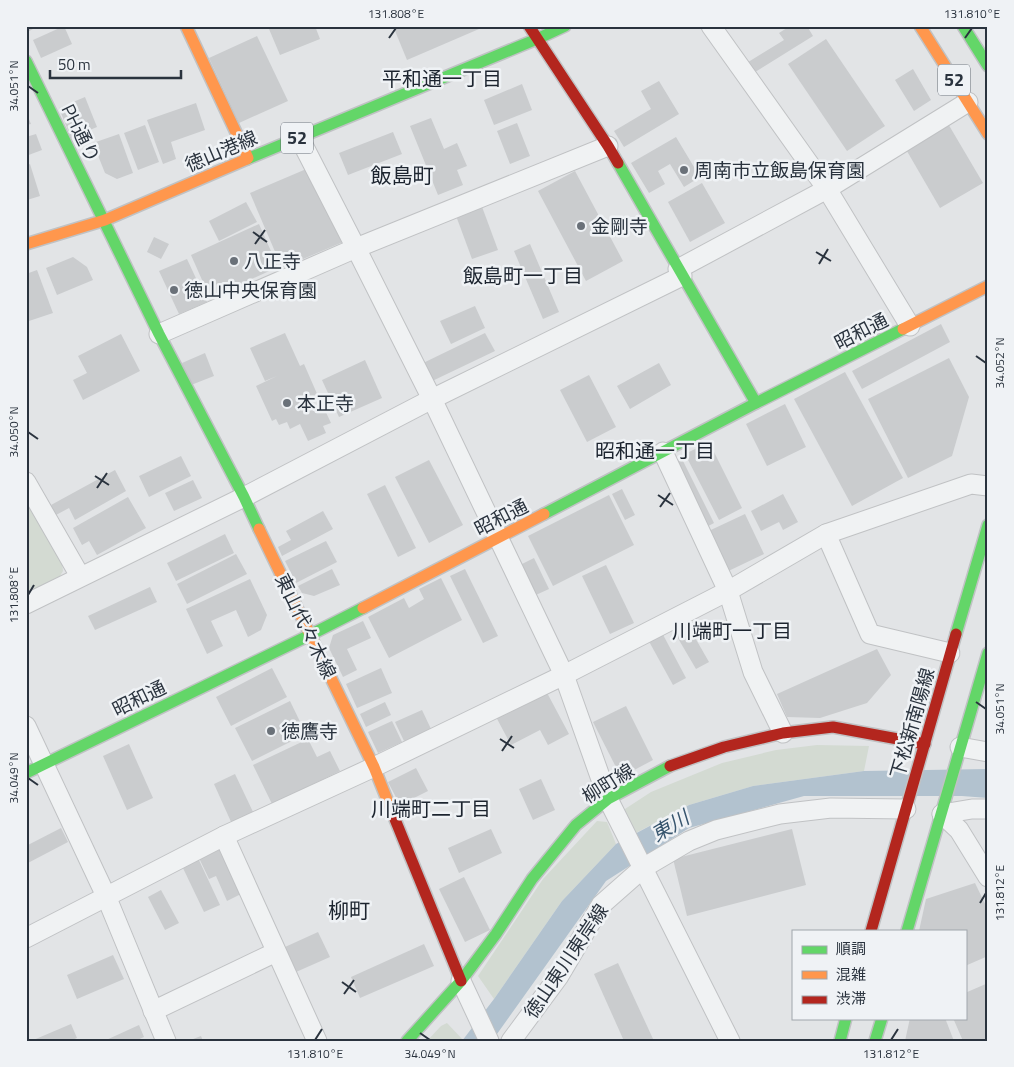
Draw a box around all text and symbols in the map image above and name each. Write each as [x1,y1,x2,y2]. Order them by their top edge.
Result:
text: 131.808°E [368,4,424,23]
text: 131.810°E [944,4,1000,23]
scale bar [50,48,181,80]
text: 50 m [58,53,91,76]
text: 34.051°N [4,60,23,112]
district label: 平和通一丁目 [382,63,502,94]
road number: 52 [938,64,970,96]
street label: PH通り [55,99,108,167]
street label: 徳山港線 [180,122,261,179]
road number: 52 [281,122,313,154]
place label: 周南市立飯島保育園 [694,155,865,184]
district label: 飯島町 [371,159,434,191]
marker: 周南市立飯島保育園 [678,164,690,176]
place label: 金剛寺 [591,211,648,240]
marker: 金剛寺 [575,220,587,232]
place label: 八正寺 [244,246,301,275]
marker: 八正寺 [228,255,240,267]
district label: 飯島町一丁目 [463,260,583,291]
place label: 徳山中央保育園 [184,275,317,304]
marker: 徳山中央保育園 [168,284,180,296]
street label: 昭和通 [829,305,893,356]
text: 34.052°N [990,337,1009,389]
place label: 本正寺 [297,388,354,417]
marker: 本正寺 [281,397,293,409]
text: 34.050°N [4,406,23,458]
district label: 昭和通一丁目 [595,435,715,466]
street label: 昭和通 [469,491,533,542]
text: 131.808°E [4,567,23,623]
street label: 東山代々木線 [268,568,344,683]
district label: 川端町一丁目 [672,615,792,646]
street label: 下松新南陽線 [882,664,941,782]
street label: 昭和通 [107,672,171,723]
text: 34.051°N [990,683,1009,735]
place label: 徳鷹寺 [281,716,338,745]
marker: 徳鷹寺 [265,725,277,737]
text: 34.049°N [4,752,23,804]
street label: 柳町線 [576,755,640,810]
district label: 川端町二丁目 [371,793,491,824]
water label: 東川 [645,801,697,849]
text: 131.812°E [990,865,1009,921]
district label: 柳町 [328,894,370,926]
street label: 徳山東川東岸線 [516,897,615,1024]
legend [792,930,966,1020]
text: 順調 [836,937,866,960]
text: 混雑 [836,963,866,986]
text: 渋滞 [836,987,866,1010]
text: 131.810°E [287,1044,343,1063]
text: 34.049°N [404,1044,456,1063]
text: 131.812°E [863,1044,919,1063]

